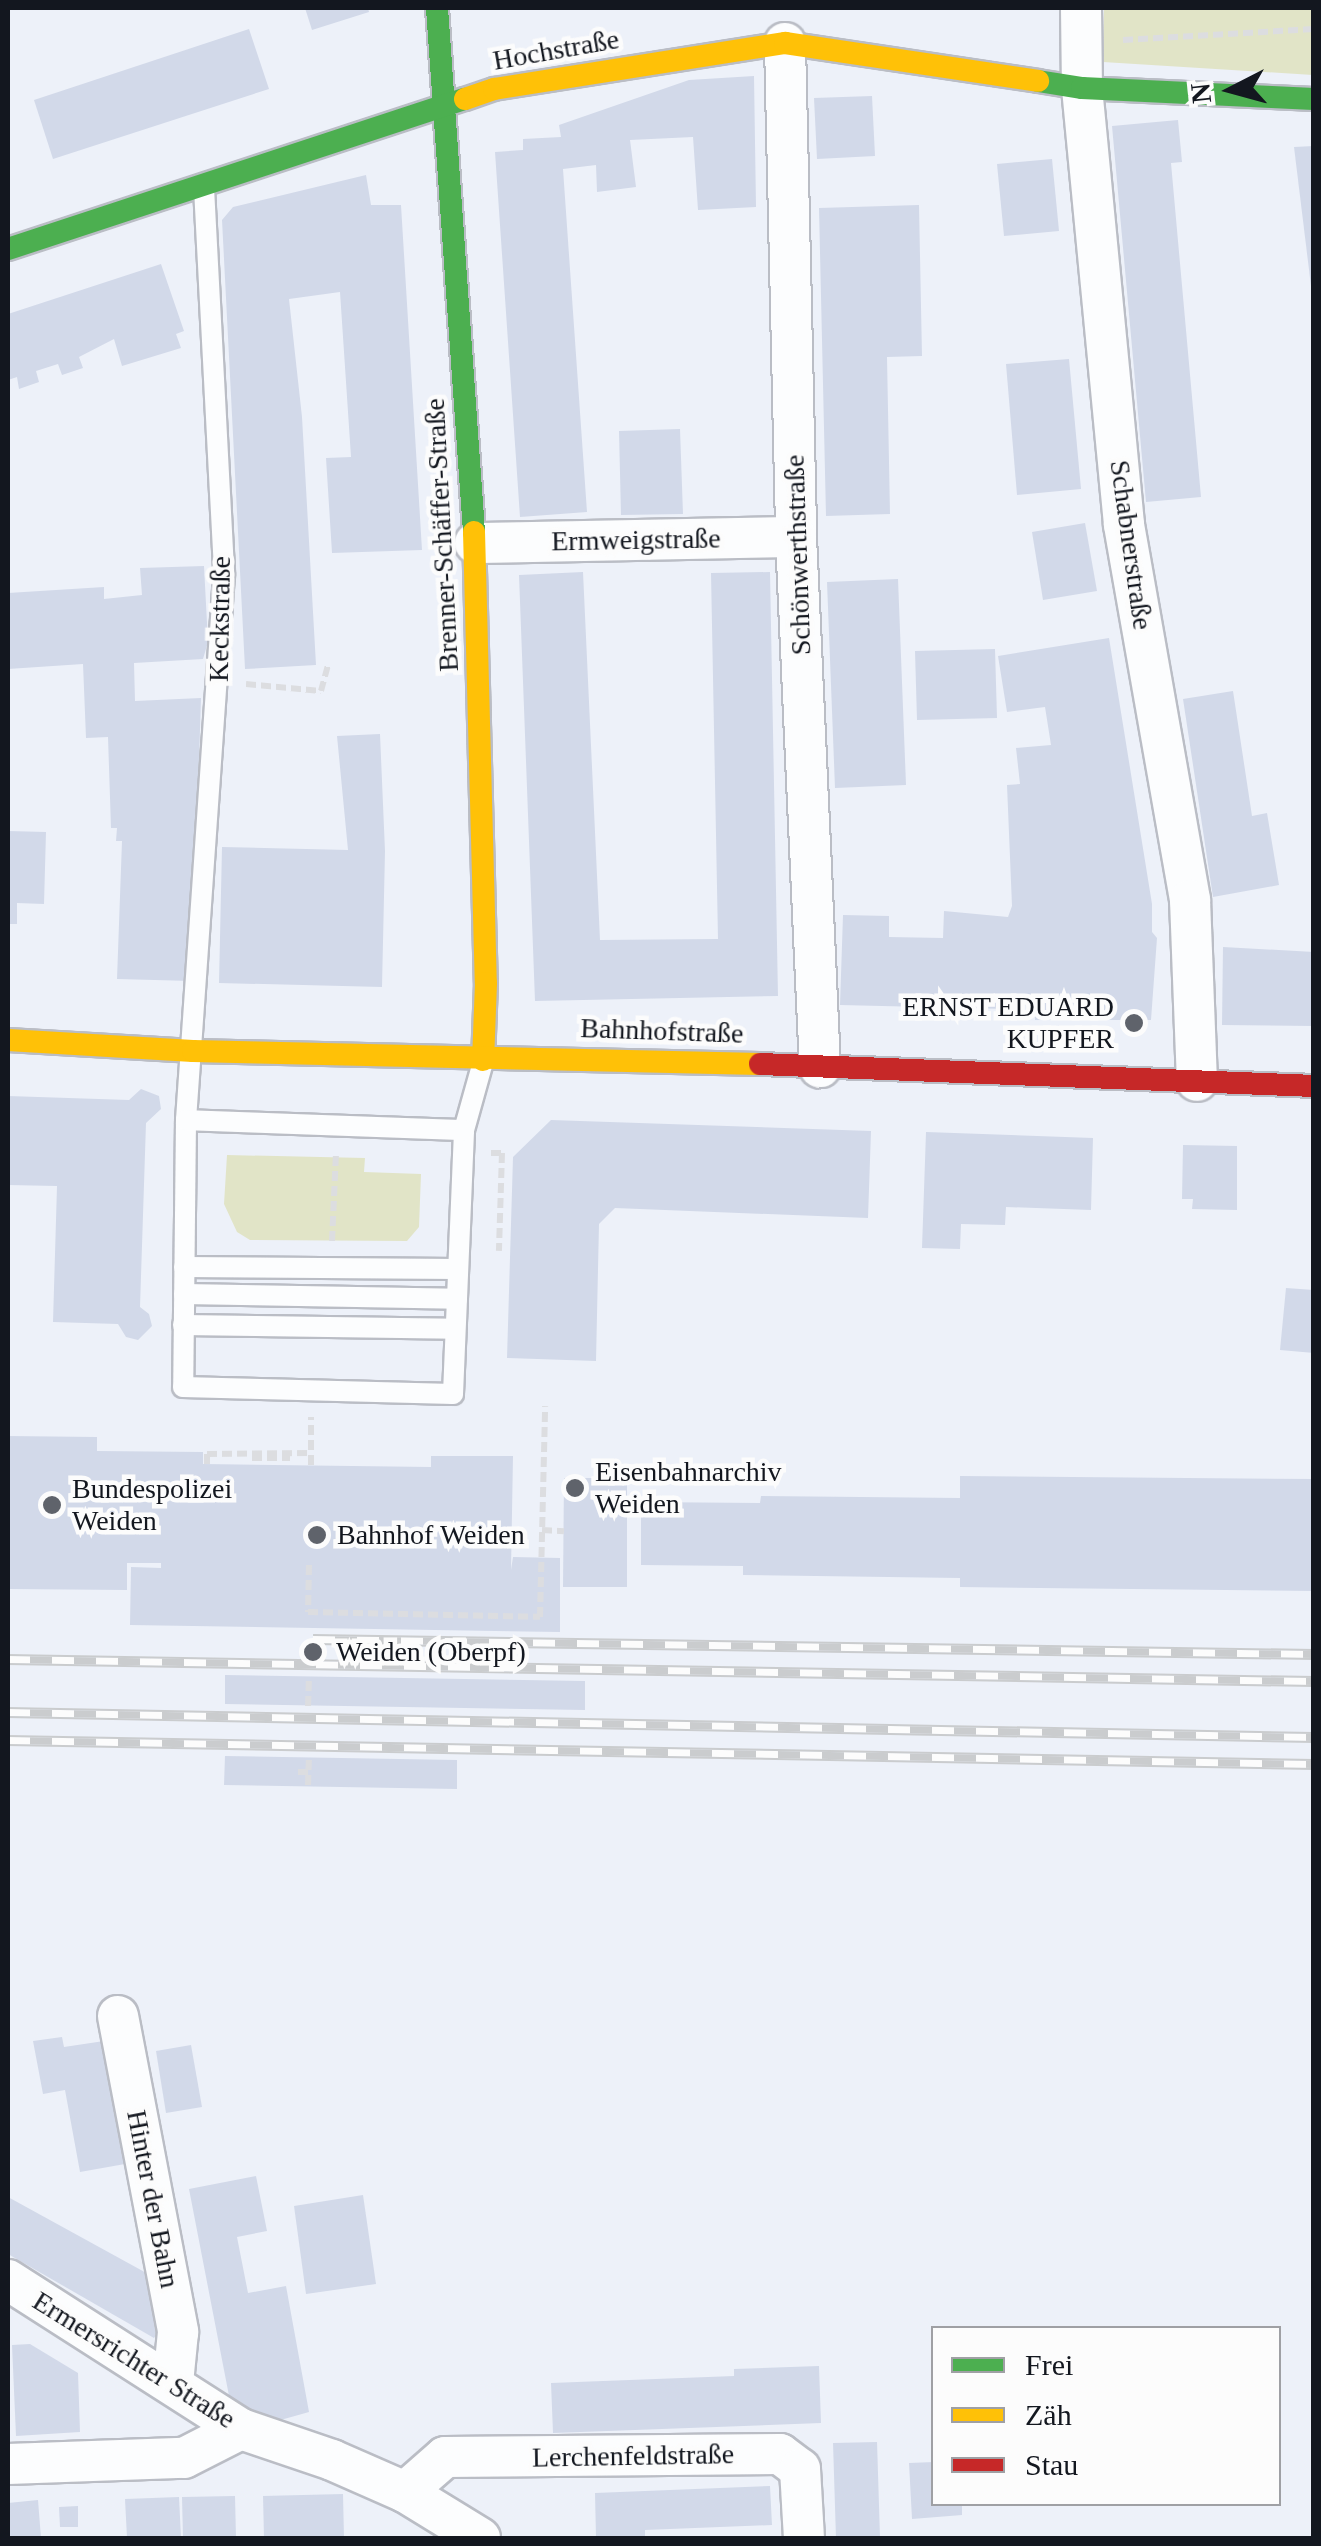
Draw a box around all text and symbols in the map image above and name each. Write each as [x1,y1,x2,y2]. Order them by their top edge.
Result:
street label: Hochstraße [490,22,622,78]
north arrow [1181,40,1281,140]
text: N [1184,82,1217,105]
street label: Brenner-Schäffer-Straße [418,398,466,672]
street label: Schönwerthstraße [778,454,818,656]
street label: Schabnerstraße [1102,458,1160,632]
street label: Ermweigstraße [551,522,721,558]
street label: Keckstraße [202,556,238,682]
place label: ERNST EDUARD KUPFER [902,990,1114,1056]
street label: Bahnhofstraße [580,1011,744,1051]
marker: ERNST EDUARD KUPFER [1123,1012,1145,1034]
place label: Eisenbahnarchiv Weiden [595,1455,782,1521]
place label: Bundespolizei Weiden [72,1472,232,1538]
marker: Eisenbahnarchiv Weiden [564,1477,586,1499]
marker: Bundespolizei Weiden [41,1494,63,1516]
place label: Bahnhof Weiden [337,1518,525,1552]
marker: Bahnhof Weiden [306,1524,328,1546]
place label: Weiden (Oberpf) [336,1635,526,1669]
marker: Weiden (Oberpf) [300,1639,326,1665]
street label: Hinter der Bahn [119,2107,187,2291]
street label: Ermersrichter Straße [27,2284,241,2436]
legend [931,2326,1281,2506]
text: Frei [1025,2348,1073,2381]
text: Zäh [1025,2398,1072,2431]
street label: Lerchenfeldstraße [532,2437,734,2475]
text: Stau [1025,2448,1078,2481]

